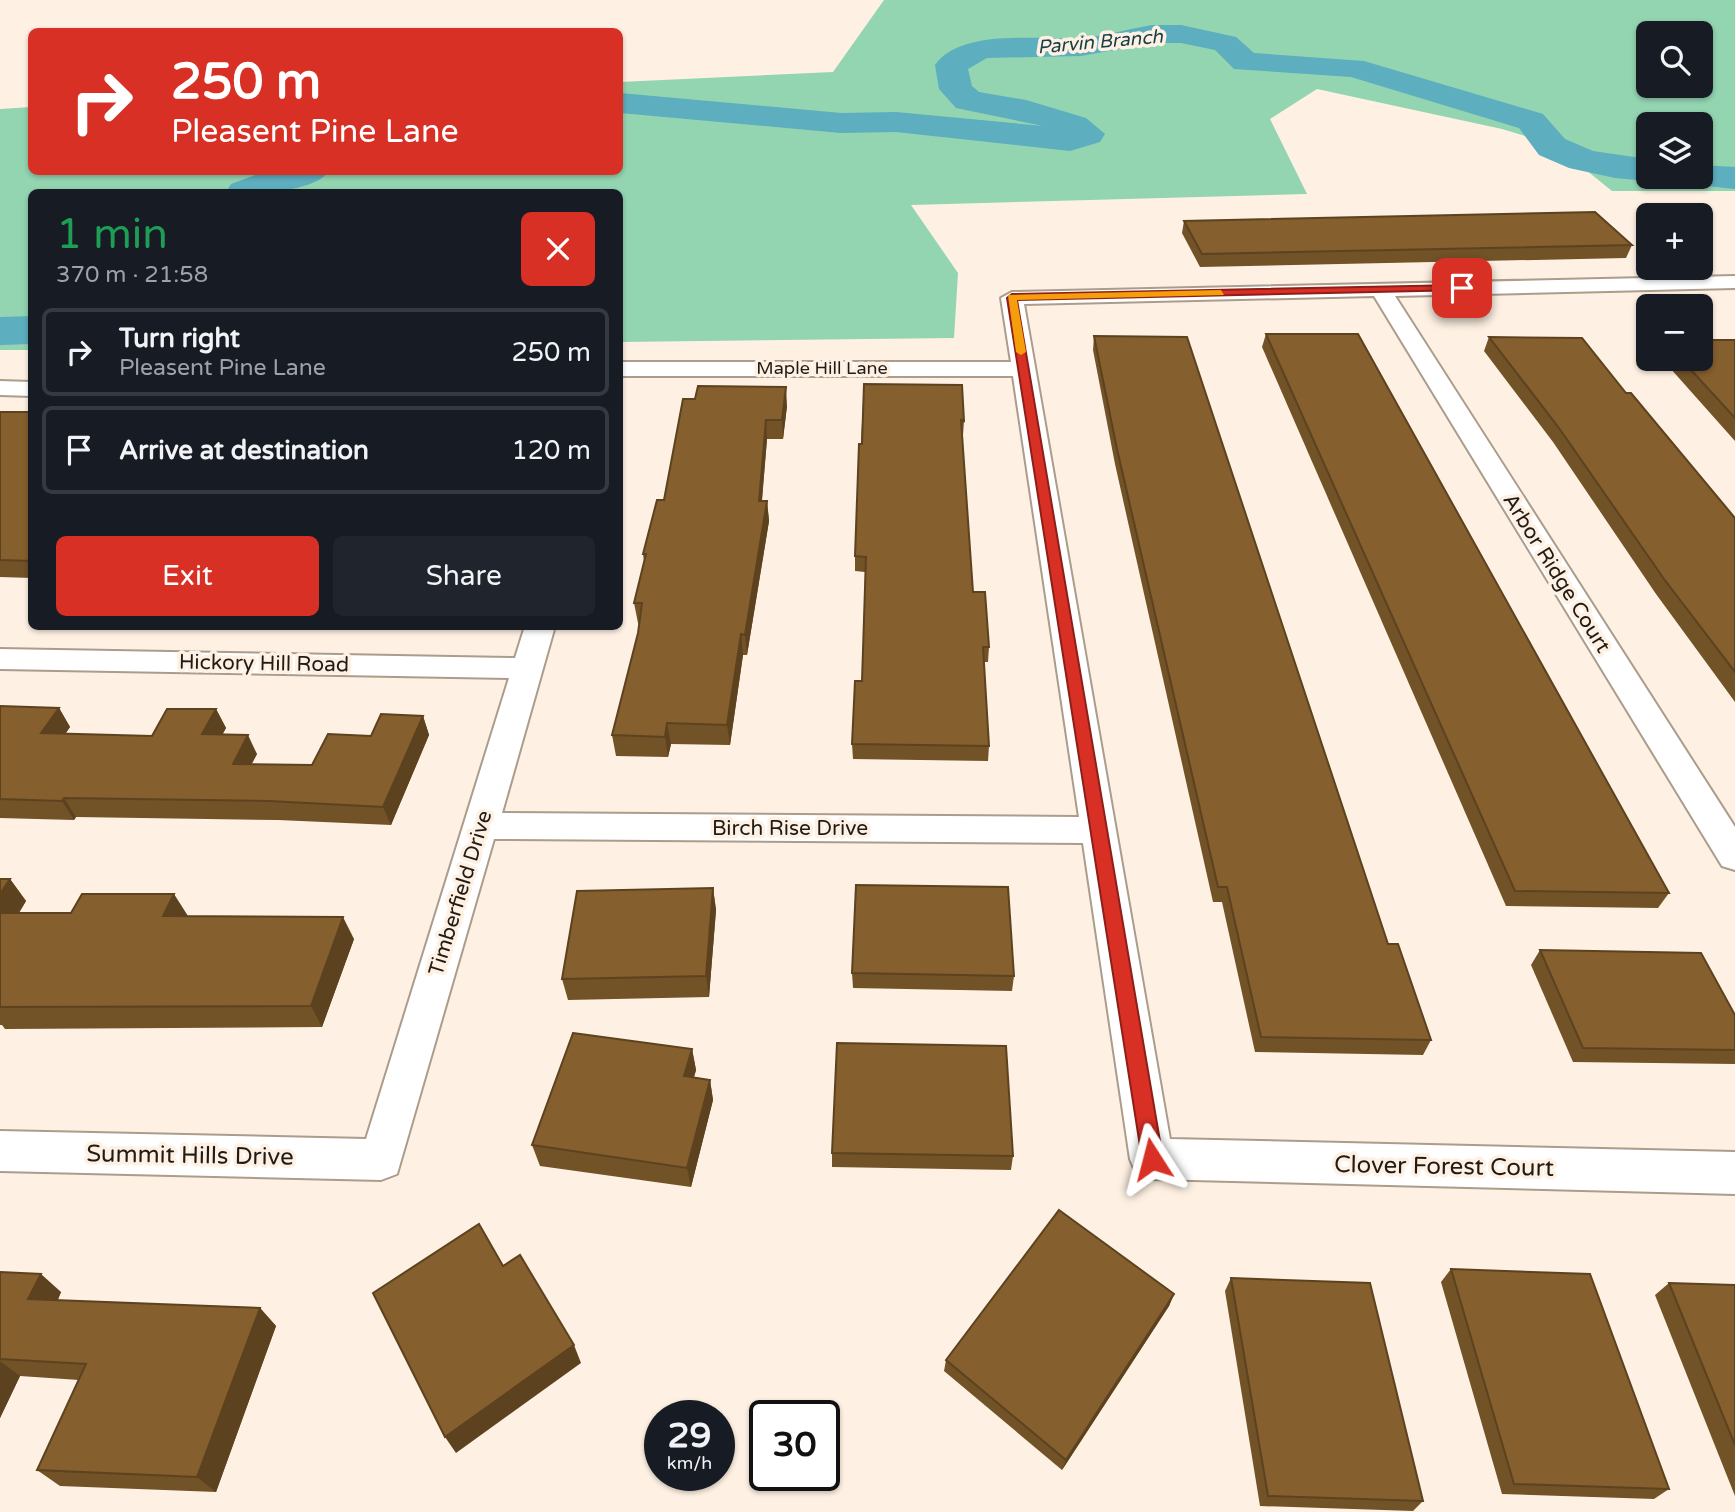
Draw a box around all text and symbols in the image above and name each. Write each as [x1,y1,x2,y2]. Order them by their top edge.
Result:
map controls [1636,21,1713,371]
button: search [1636,21,1713,98]
water label: Parvin Branch [1036,26,1164,58]
text: 250 m [171,53,321,112]
icon: right [56,56,147,147]
button: layers [1636,112,1713,189]
text: Pleasent Pine Lane [171,113,459,151]
button: + [1636,203,1713,280]
text: 1 min [56,209,168,260]
button: close [521,212,595,286]
pin [1432,258,1492,318]
text: 370 m · 21:58 [56,261,208,289]
icon: arrive [1443,269,1481,307]
button: − [1636,294,1713,371]
text: Turn right [119,323,240,354]
icon: right [60,333,98,371]
text: 250 m [511,337,591,368]
text: Pleasent Pine Lane [119,354,326,382]
street label: Maple Hill Lane [756,357,888,379]
icon: arrive [60,431,98,469]
text: Arrive at destination [119,435,369,466]
text: 120 m [511,435,591,466]
street label: Arbor Ridge Court [1497,489,1616,657]
button: Exit [56,536,319,616]
button: Share [333,536,595,616]
street label: Hickory Hill Road [179,650,349,677]
street label: Timberfield Drive [423,808,497,979]
street label: Birch Rise Drive [712,816,868,841]
position arrow [1115,1122,1189,1196]
street label: Summit Hills Drive [86,1139,294,1172]
street label: Clover Forest Court [1334,1150,1554,1183]
speed limit sign: 30 [749,1400,840,1491]
text: 29 [668,1415,711,1457]
text: km/h [667,1452,712,1474]

